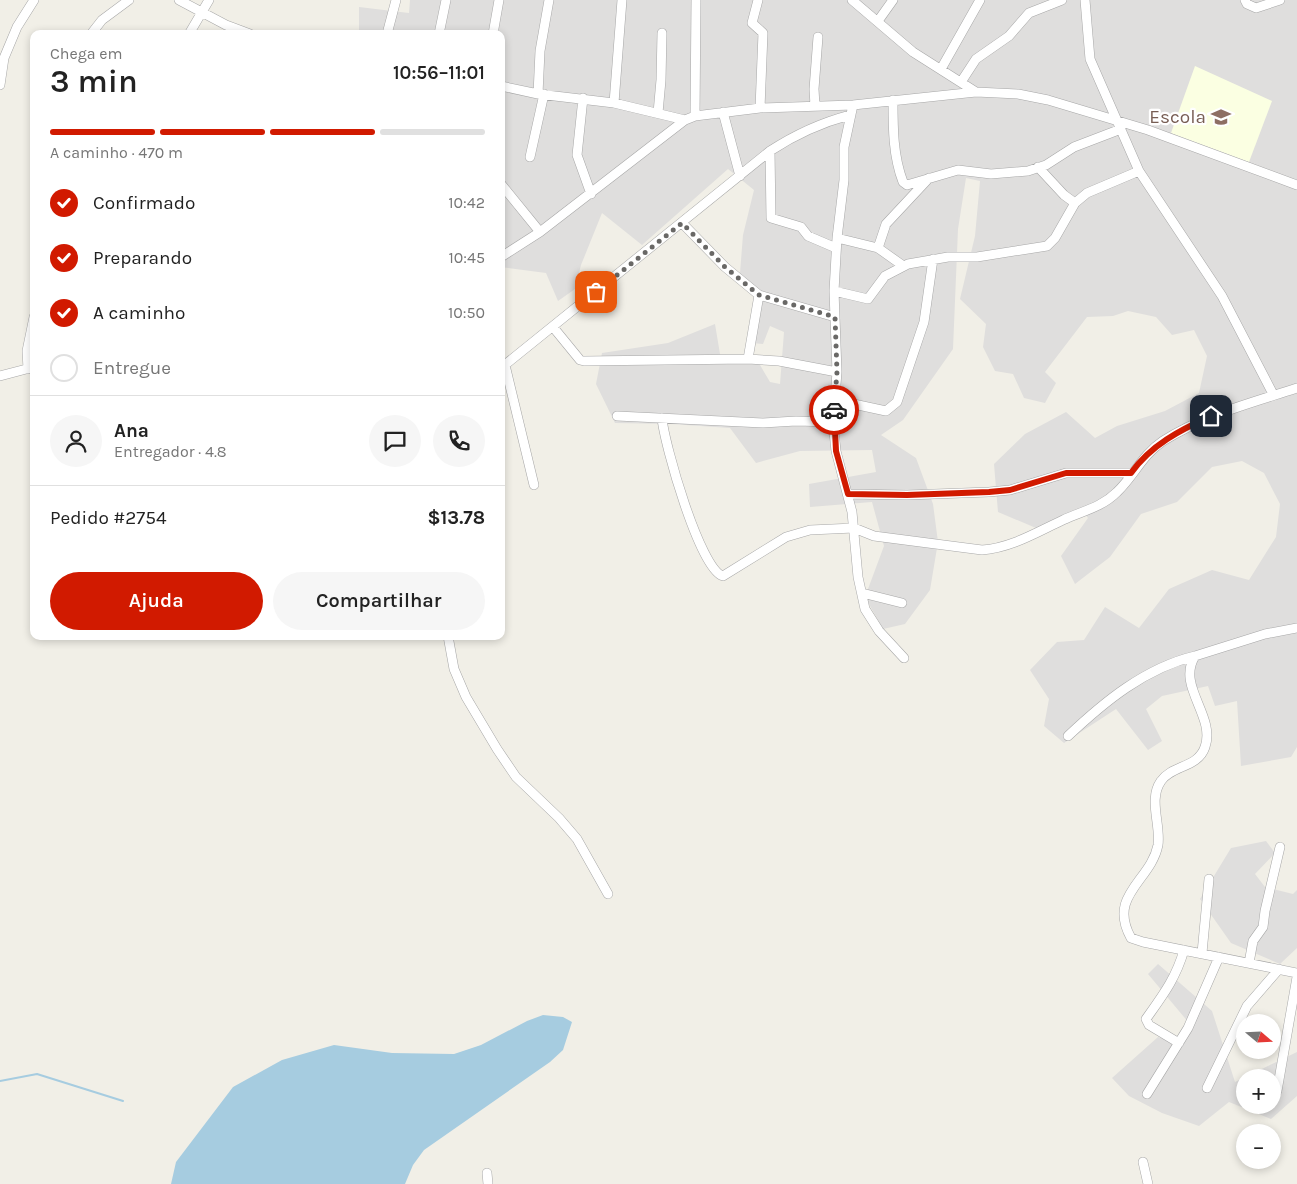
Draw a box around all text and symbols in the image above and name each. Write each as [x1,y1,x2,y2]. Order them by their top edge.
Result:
text: Chega em [50,44,123,63]
text: 10:56–11:01 [393,62,485,84]
text: 3 min [50,63,138,100]
place label: Escola [1149,106,1206,128]
school or university icon: Escola [1210,106,1232,128]
text: A caminho · 470 m [50,143,183,162]
icon: check [50,189,78,217]
text: Confirmado [93,192,195,214]
text: 10:42 [448,193,485,212]
icon: check [50,244,78,272]
text: Preparando [93,247,192,269]
text: 10:45 [449,248,485,267]
pin [575,271,617,313]
icon: bag [582,278,610,306]
icon: check [50,299,78,327]
text: A caminho [93,302,185,324]
text: 10:50 [448,303,485,322]
text: Entregue [93,357,171,379]
courier [809,385,859,435]
pin [1190,395,1232,437]
icon: car [820,396,848,424]
icon: home [1197,402,1225,430]
button: person [50,415,102,467]
button: chat [369,415,421,467]
button: phone [433,415,485,467]
text: Ana [114,420,149,442]
text: Entregador · 4.8 [114,442,227,461]
text: Pedido #2754 [50,507,167,529]
text: $13.78 [427,507,485,529]
button: Ajuda [50,572,263,630]
button: Compartilhar [273,572,485,630]
north arrow [1236,1014,1281,1059]
map controls [1236,1014,1281,1169]
button: + [1236,1069,1281,1114]
button: − [1236,1124,1281,1169]

